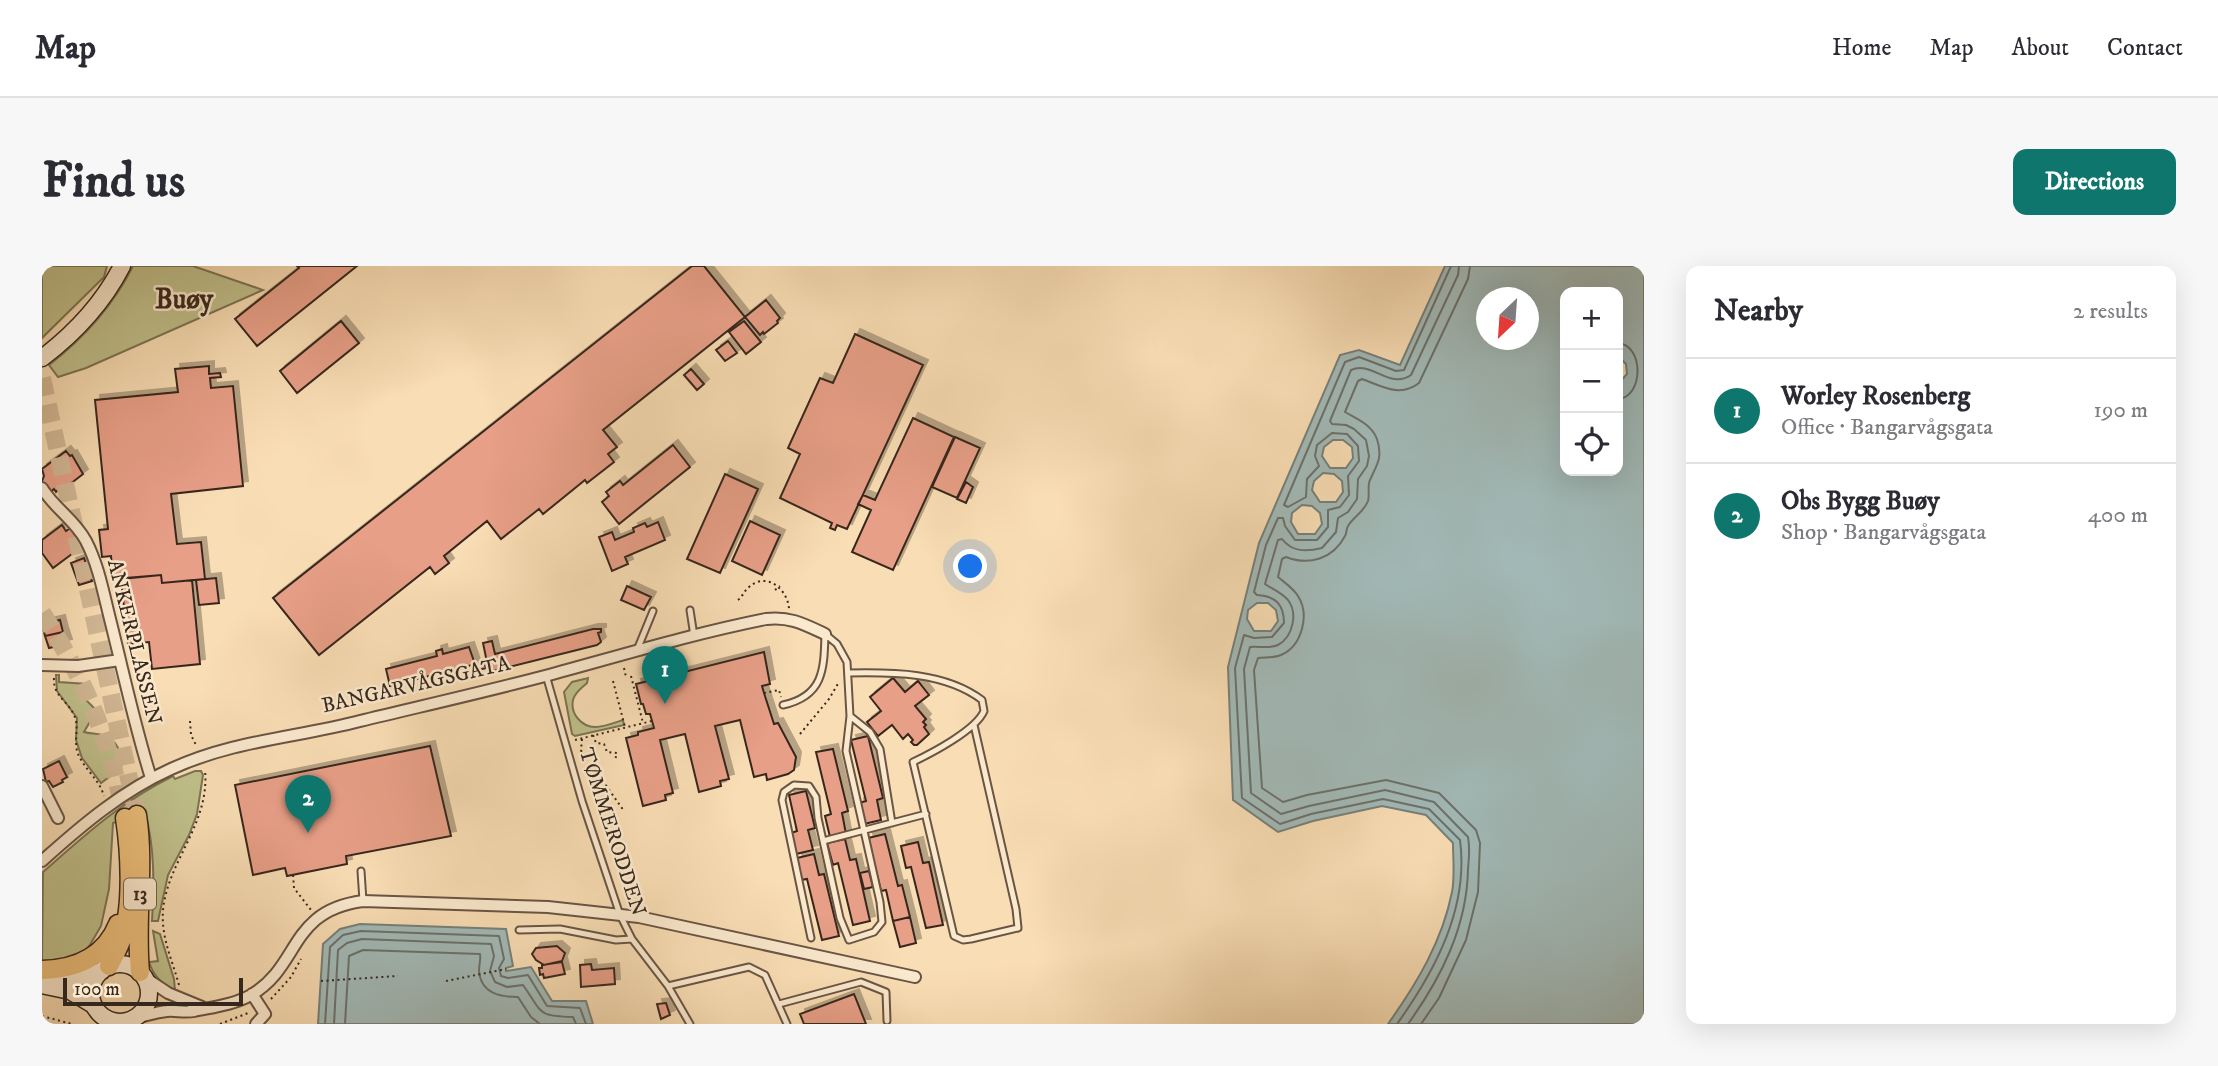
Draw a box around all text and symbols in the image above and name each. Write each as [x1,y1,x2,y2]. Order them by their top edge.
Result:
text: Map [35,28,96,69]
text: Home [1832,33,1891,63]
text: Map [1929,33,1974,63]
text: About [2012,33,2069,63]
text: Contact [2107,33,2183,63]
button: Directions [2013,149,2176,215]
text: Find us [42,151,185,213]
district label: Buøy [155,282,214,317]
north arrow [1476,287,1539,350]
map controls [1560,287,1623,476]
button: + [1560,287,1623,350]
text: Nearby [1714,293,1803,330]
text: 2 results [2073,297,2148,326]
button: − [1560,350,1623,413]
text: Worley Rosenberg [1781,380,1970,413]
text: 1 [1733,396,1741,425]
text: 190 m [2094,396,2148,425]
button: locate [1560,413,1623,476]
text: Office · Bangarvågsgata [1781,413,1993,442]
text: Obs Bygg Buøy [1781,485,1940,518]
text: 2 [1731,501,1743,530]
text: 400 m [2088,501,2148,530]
text: Shop · Bangarvågsgata [1781,518,1986,547]
your location [953,549,987,583]
street label: ANKERPLASSEN [101,557,167,727]
pin: 1 [642,646,688,704]
street label: BANGARVÅGSGATA [319,649,513,719]
street label: TØMMERODDEN [573,745,651,919]
pin: 2 [285,775,331,833]
road number: 13 [124,878,156,909]
scale bar [63,975,243,1007]
text: 100 m [74,978,120,1001]

